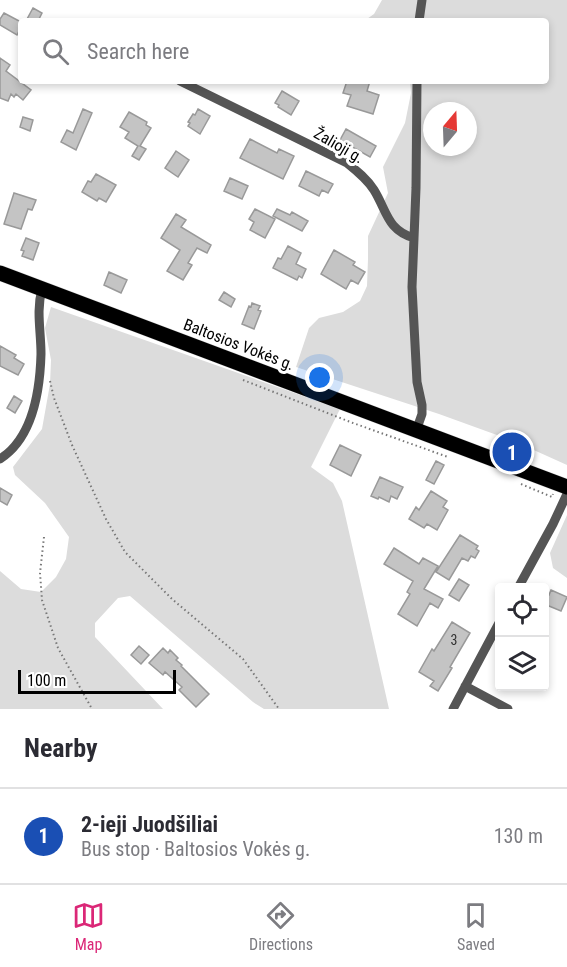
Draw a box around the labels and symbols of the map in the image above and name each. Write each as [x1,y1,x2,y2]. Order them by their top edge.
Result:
north arrow [423,102,477,156]
street label: Žalioji g. [310,124,367,167]
street label: Baltosios Vokės g. [181,315,297,374]
your location [305,363,334,392]
pin: 1 [492,430,532,474]
house number: 3 [451,632,457,648]
scale bar [18,667,176,694]

